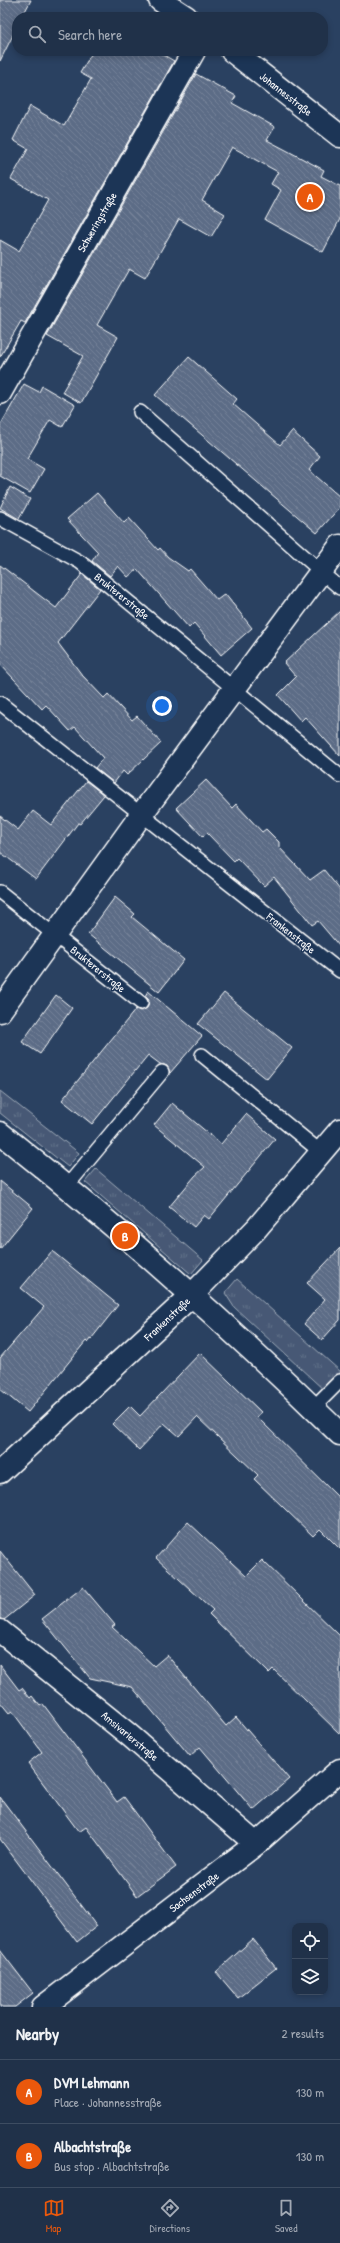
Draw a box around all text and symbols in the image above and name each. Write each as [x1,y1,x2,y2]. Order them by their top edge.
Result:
search box [12,12,328,56]
icon: search [26,23,48,45]
text: Search here [58,24,122,45]
street label: Johannesstraße [257,69,316,119]
pin: A [297,182,323,212]
street label: Schweringstraße [74,189,120,254]
street label: Bruktererstraße [92,570,153,623]
your location [152,696,172,716]
street label: Frankenstraße [263,909,319,957]
street label: Bruktererstraße [68,943,129,996]
pin: B [112,1221,138,1251]
street label: Frankenstraße [140,1294,194,1345]
street label: Amsivarierstraße [99,1708,162,1764]
street label: Sachsenstraße [166,1868,222,1915]
map controls [292,1923,328,1995]
button: locate [292,1923,328,1959]
button: layers [292,1959,328,1995]
text: Nearby [16,2022,59,2045]
text: 2 results [282,2024,324,2042]
text: DVM Lehmann [54,2072,129,2093]
text: A [26,2083,32,2101]
text: 130 m [296,2083,324,2101]
text: Place · Johannesstraße [54,2093,162,2111]
text: Albachtstraße [54,2136,131,2157]
text: B [26,2147,32,2165]
text: 130 m [296,2147,324,2165]
text: Bus stop · Albachtstraße [54,2157,170,2175]
tab: Map [43,2197,65,2235]
tab: Directions [150,2197,190,2235]
tab: Saved [275,2197,297,2235]

